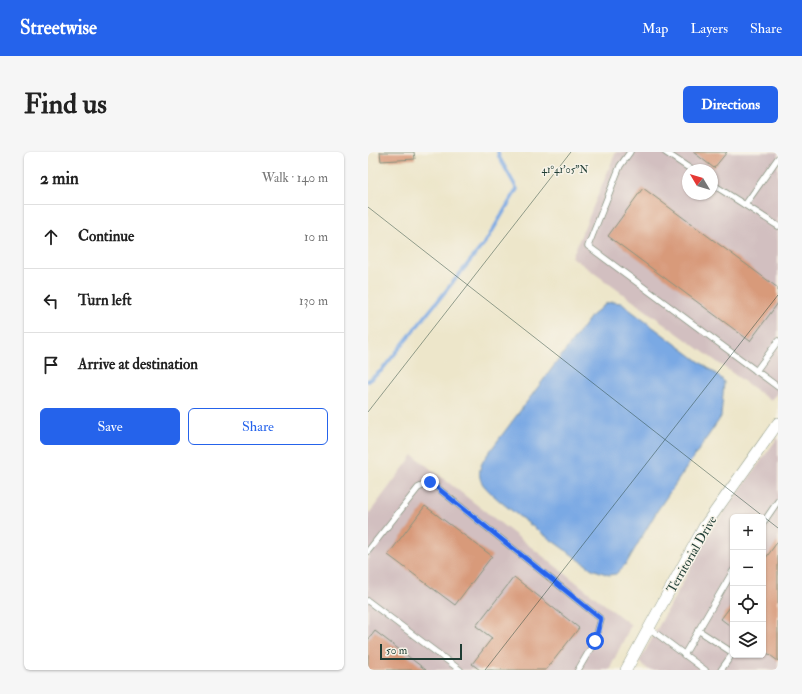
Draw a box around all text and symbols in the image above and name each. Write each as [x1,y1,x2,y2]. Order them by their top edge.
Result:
text: Streetwise [20,16,97,40]
text: Map [642,20,668,37]
text: Layers [690,20,728,37]
text: Share [750,20,782,37]
button: Directions [683,86,778,123]
text: Find us [24,87,107,122]
text: 41°41'05"N [542,164,588,176]
north arrow [682,164,718,200]
text: 2 min [40,168,79,189]
text: Walk · 140 m [262,170,328,186]
icon: ahead [40,226,62,248]
text: Continue [78,227,134,246]
text: 10 m [304,229,328,245]
icon: left [40,290,62,312]
text: Turn left [78,291,132,310]
text: 130 m [299,293,328,309]
icon: arrive [40,354,62,376]
text: Arrive at destination [78,355,198,374]
button: Save [40,408,180,445]
button: Share [188,408,328,445]
route end [421,473,439,491]
street label: Territorial Drive [663,513,721,596]
map controls [730,514,766,658]
button: + [730,514,766,550]
button: − [730,550,766,586]
button: locate [730,586,766,622]
button: layers [730,622,766,658]
route start [586,632,604,650]
scale bar [380,642,462,661]
text: 50 m [386,644,407,657]

